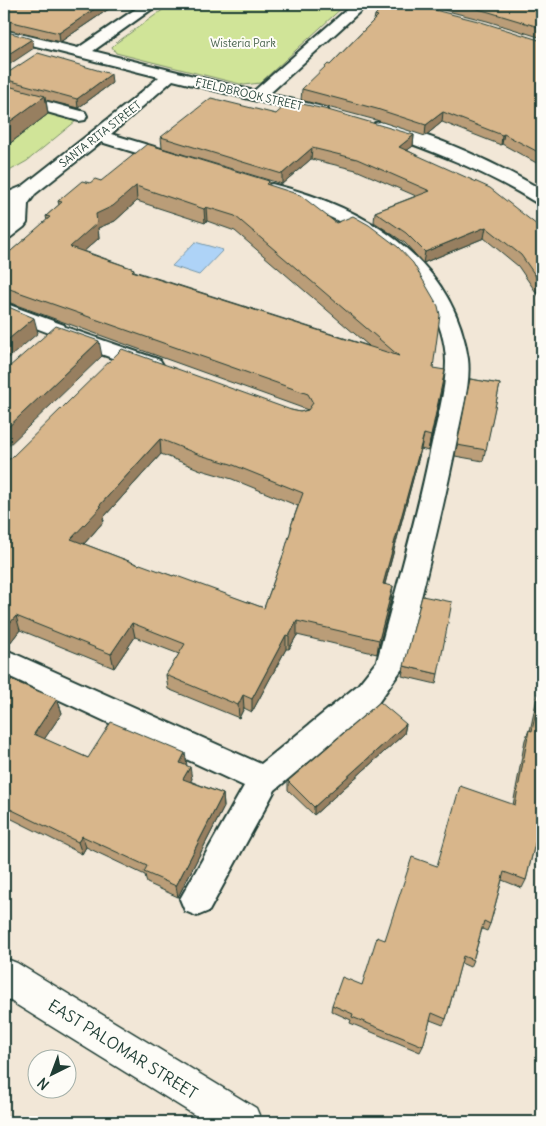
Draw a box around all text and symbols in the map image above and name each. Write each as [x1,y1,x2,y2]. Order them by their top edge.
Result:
park label: Wisteria Park [210,36,276,50]
street label: FIELDBROOK STREET [194,75,304,113]
street label: SANTA RITA STREET [56,98,144,170]
street label: EAST PALOMAR STREET [45,995,201,1103]
north arrow [28,1048,78,1098]
text: N [34,1074,53,1094]

